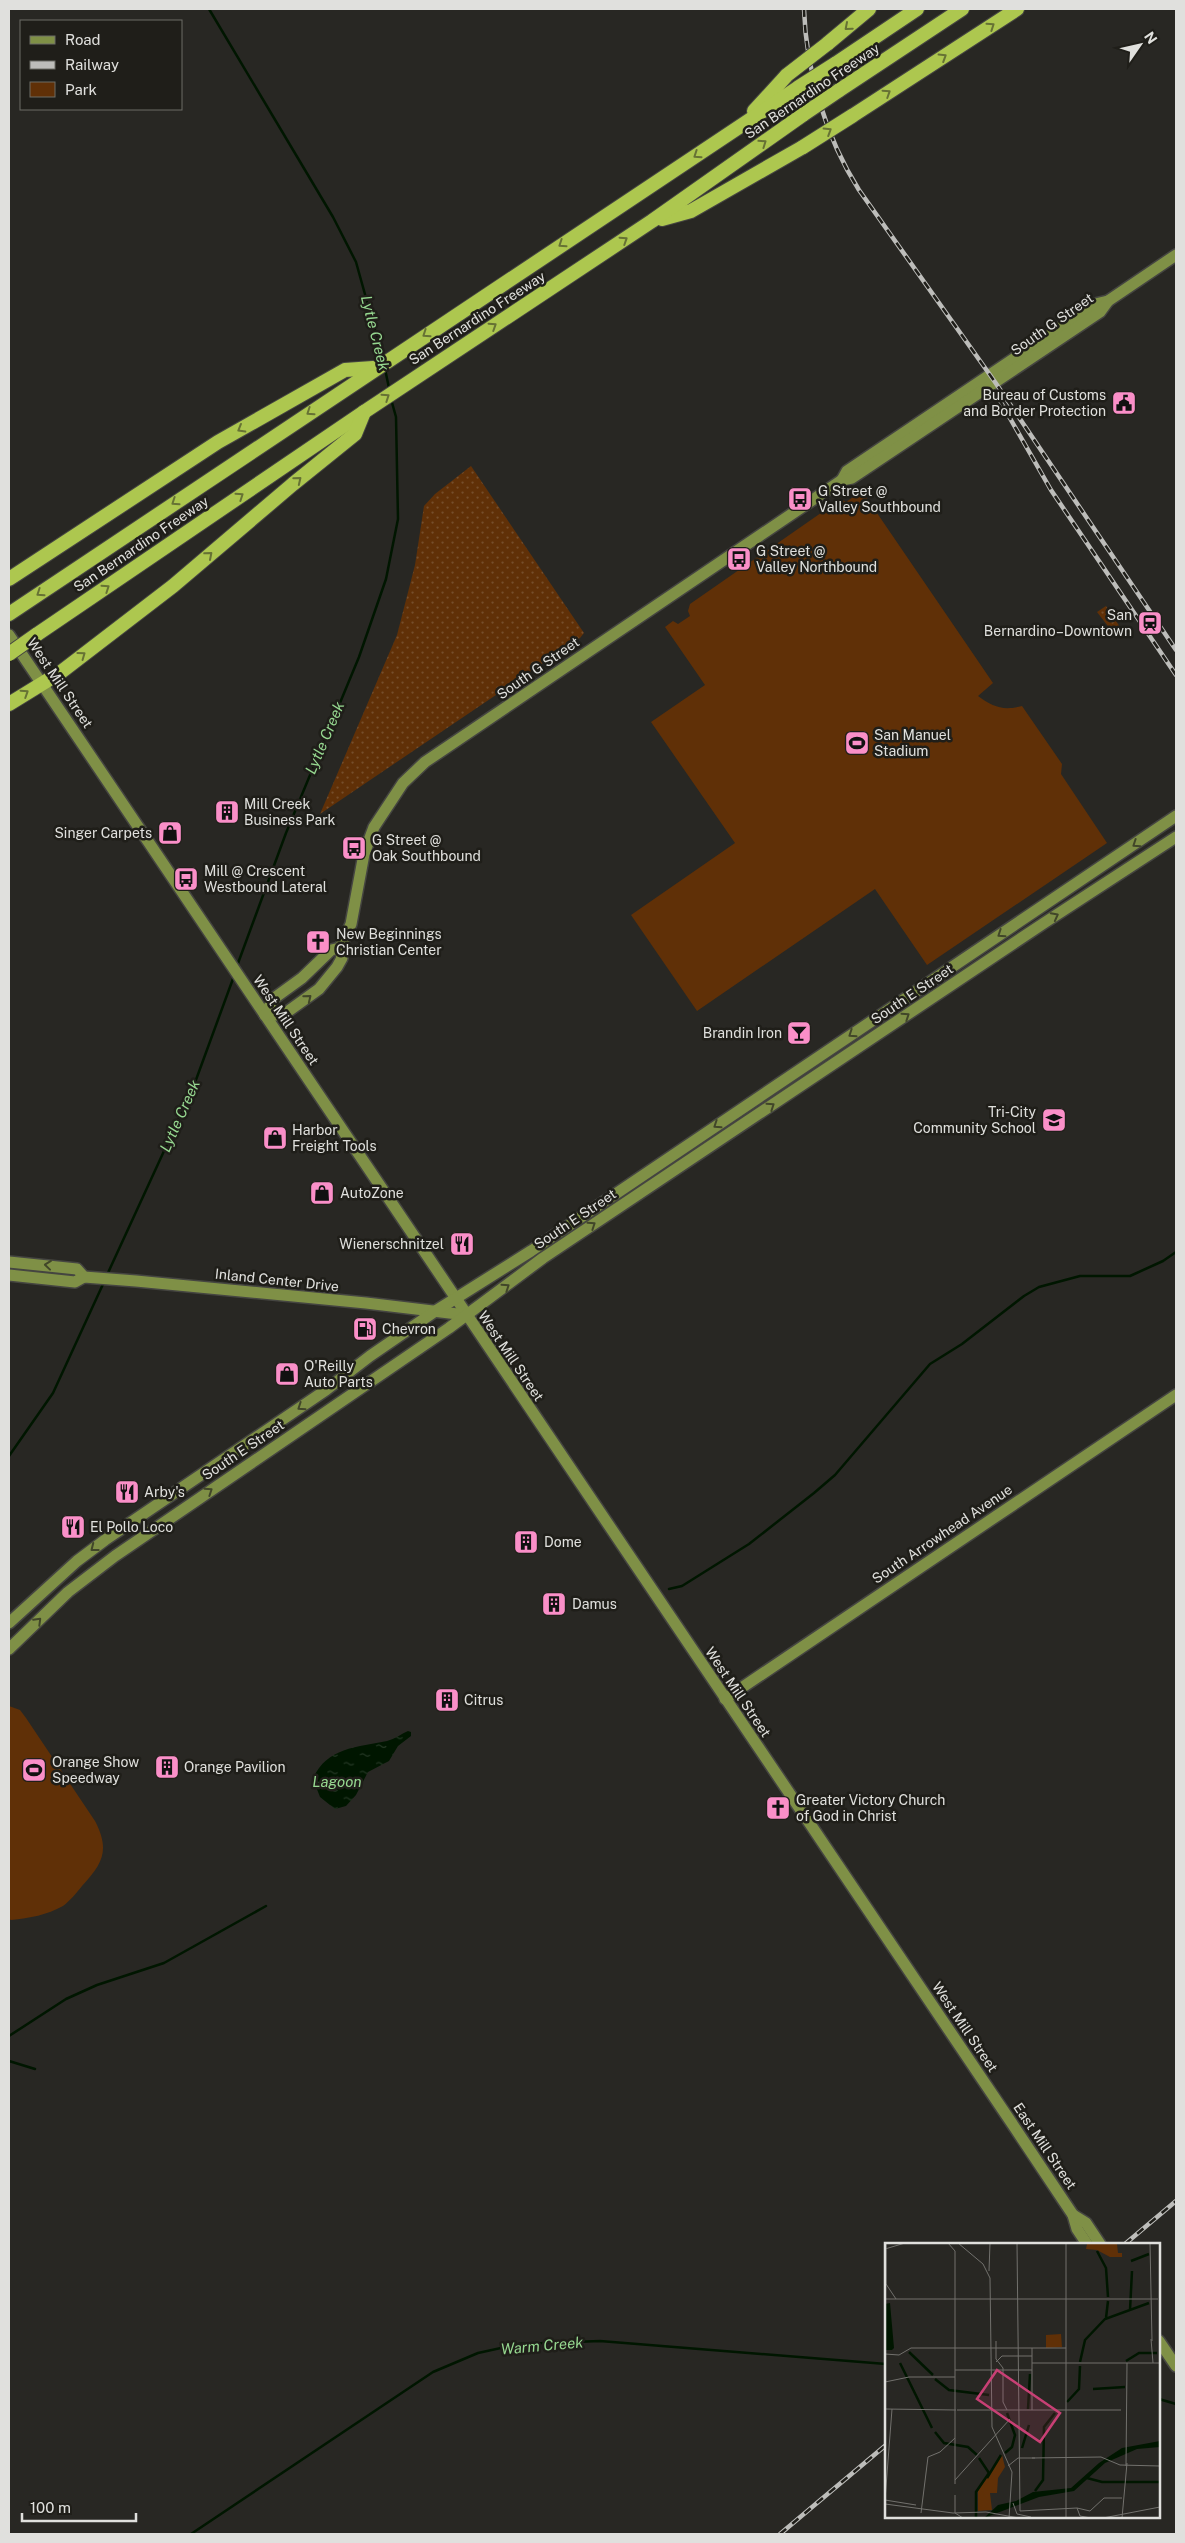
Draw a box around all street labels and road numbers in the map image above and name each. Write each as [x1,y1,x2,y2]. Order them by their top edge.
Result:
street label: San Bernardino Freeway [742,40,883,142]
street label: San Bernardino Freeway [406,268,548,368]
street label: South G Street [1008,290,1096,358]
street label: San Bernardino Freeway [71,493,212,595]
street label: South G Street [494,634,582,702]
street label: West Mill Street [24,635,96,731]
street label: South E Street [868,961,956,1027]
street label: West Mill Street [250,972,322,1068]
street label: South E Street [531,1186,619,1252]
street label: Inland Center Drive [214,1266,340,1294]
street label: West Mill Street [475,1308,547,1404]
street label: South E Street [199,1417,287,1483]
street label: South Arrowhead Avenue [869,1481,1015,1587]
street label: West Mill Street [702,1644,774,1740]
street label: West Mill Street [929,1979,1001,2075]
street label: East Mill Street [1010,2100,1080,2192]

